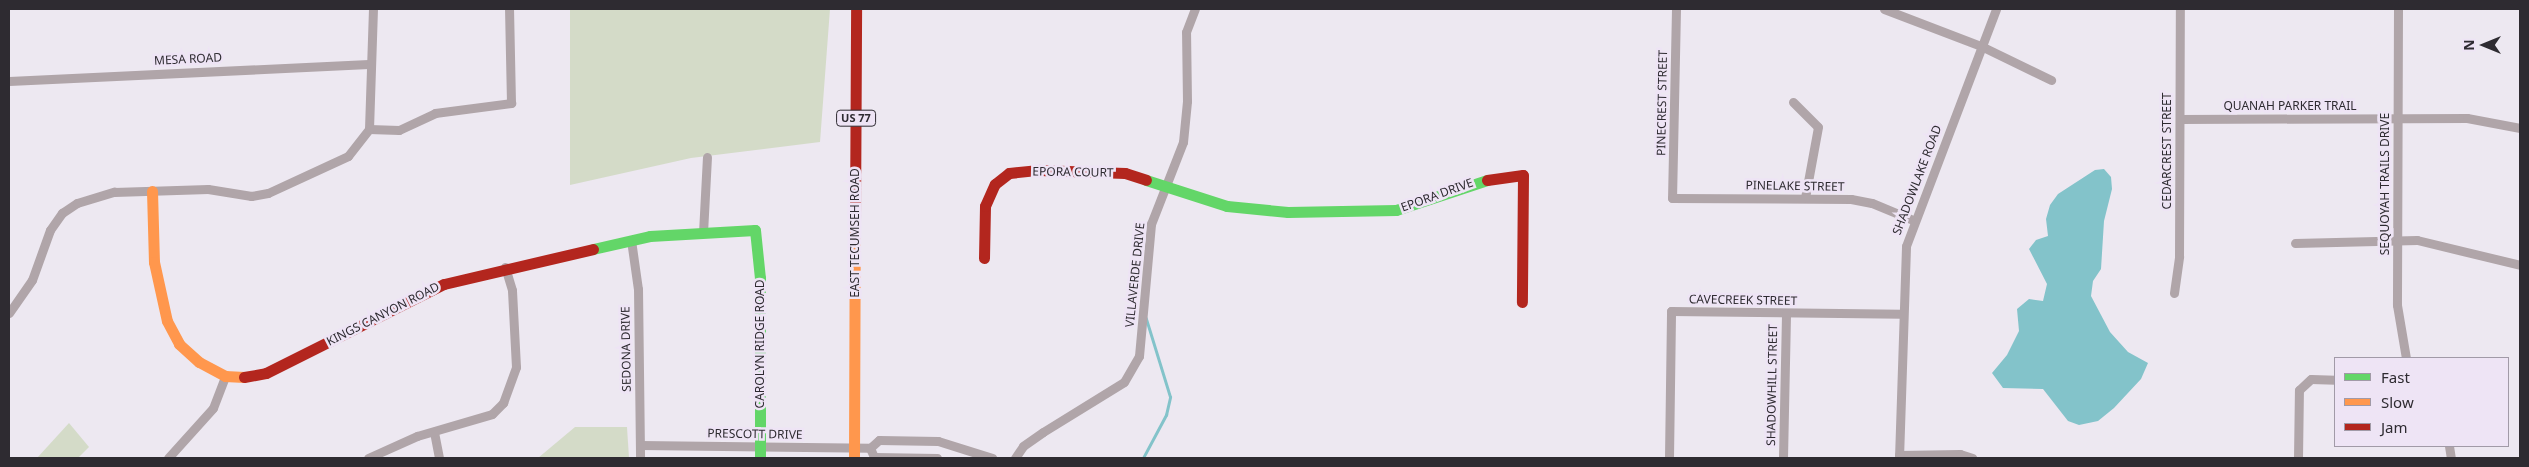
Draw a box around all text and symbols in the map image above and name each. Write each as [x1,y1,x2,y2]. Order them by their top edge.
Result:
north arrow [2459,20,2509,70]
text: N [2459,39,2478,51]
street label: MESA ROAD [154,50,222,68]
street label: PINECREST STREET [1654,50,1670,156]
street label: CEDARCREST STREET [2160,93,2174,209]
street label: QUANAH PARKER TRAIL [2223,99,2357,113]
road number: US 77 [836,110,876,126]
street label: SEQUOYAH TRAILS DRIVE [2378,113,2392,255]
street label: SHADOWLAKE ROAD [1889,123,1945,237]
street label: EPORA COURT [1032,164,1114,180]
street label: EAST TECUMSEH ROAD [848,168,862,298]
street label: EPORA DRIVE [1399,175,1475,215]
street label: PINELAKE STREET [1745,178,1845,194]
street label: VILLAVERDE DRIVE [1122,222,1148,328]
street label: KINGS CANYON ROAD [324,279,442,349]
street label: CAROLYN RIDGE ROAD [753,280,767,408]
street label: CAVECREEK STREET [1689,292,1797,308]
street label: SEDONA DRIVE [618,306,634,392]
street label: SHADOWHILL STREET [1764,324,1780,446]
legend [2334,357,2509,447]
text: Fast [2381,367,2410,387]
text: Slow [2381,392,2414,412]
text: Jam [2381,417,2408,437]
street label: PRESCOTT DRIVE [707,426,803,442]

